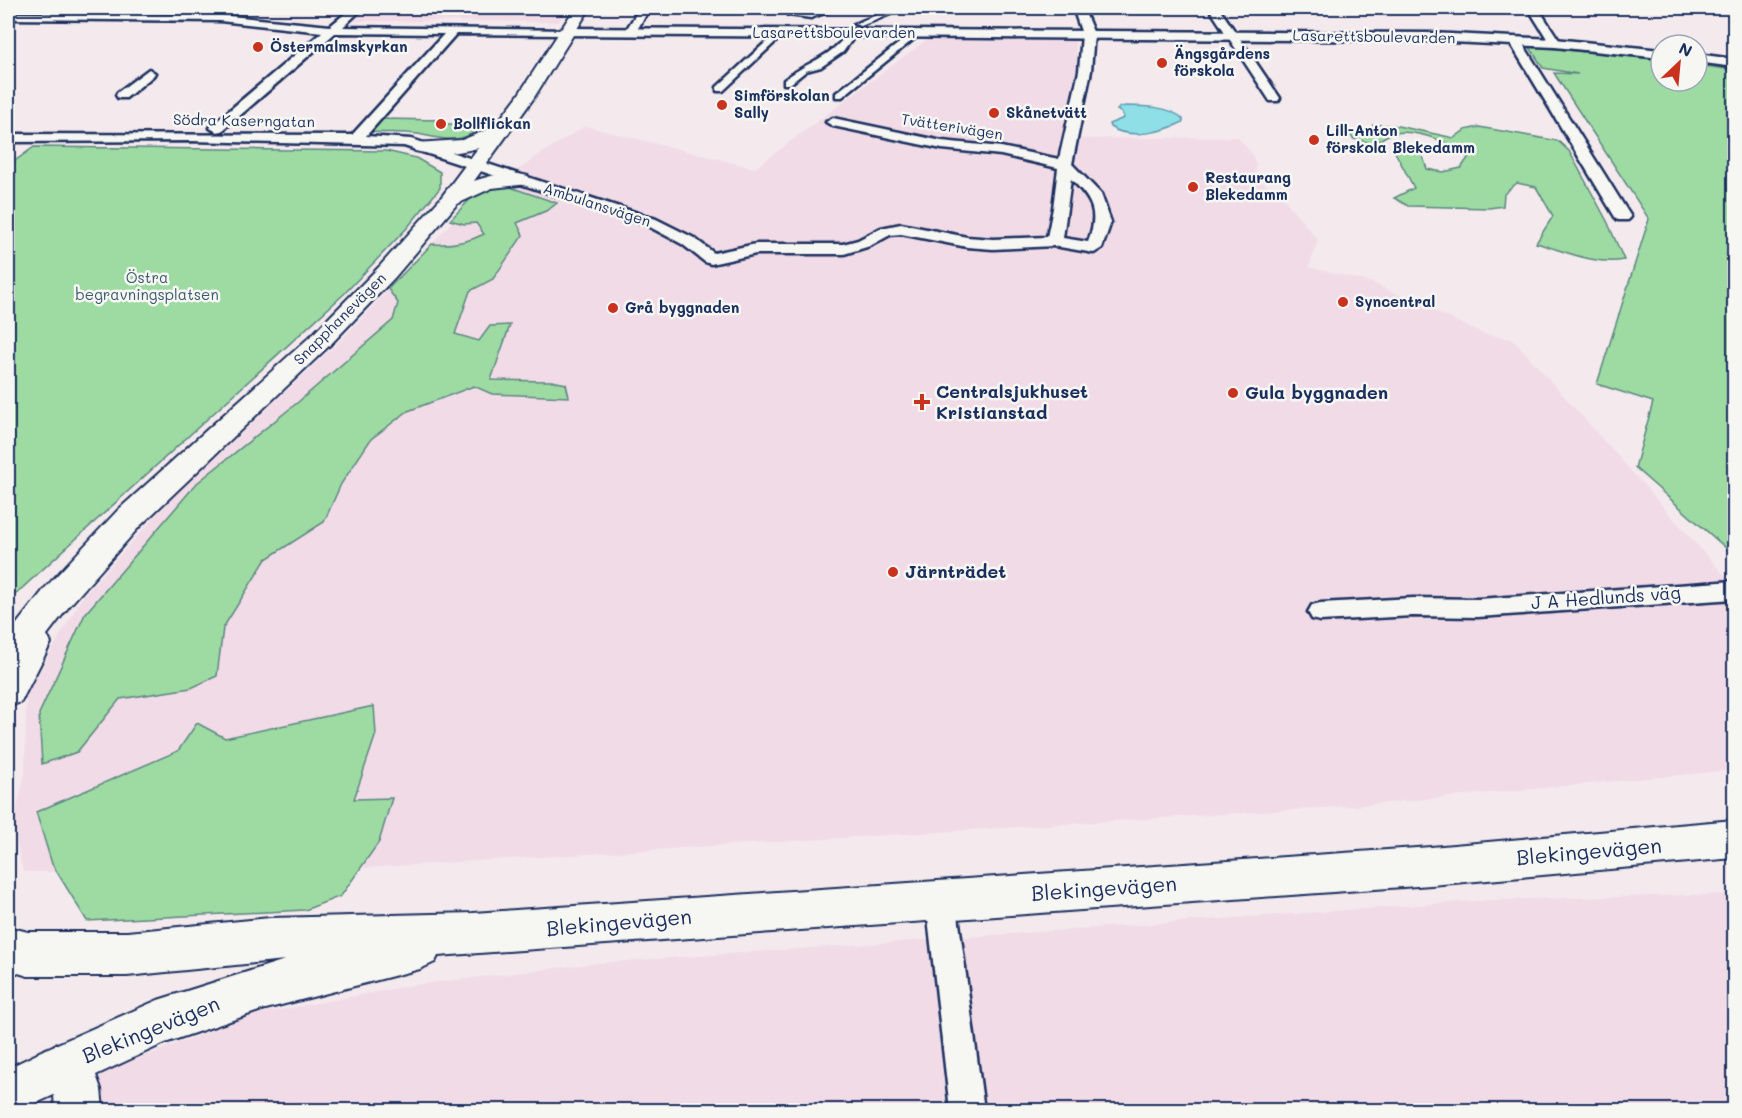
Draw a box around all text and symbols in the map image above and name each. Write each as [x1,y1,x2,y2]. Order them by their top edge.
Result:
street label: Lasarettsboulevarden [753,22,915,42]
street label: Lasarettsboulevarden [1292,25,1456,47]
north arrow [1649,33,1709,93]
place label: Östermalmskyrkan [270,36,408,56]
text: N [1676,37,1696,61]
marker: Östermalmskyrkan [251,40,265,54]
place label: Ängsgårdens förskola [1174,43,1270,80]
marker: Ängsgårdens förskola [1155,56,1169,70]
place label: Simförskolan Sally [734,85,830,122]
marker: Simförskolan Sally [715,98,729,112]
place label: Skånetvätt [1006,102,1087,122]
marker: Skånetvätt [987,106,1001,120]
street label: Tvätterivägen [900,108,1004,144]
street label: Södra Kaserngatan [173,109,315,131]
place label: Bollflickan [453,113,531,133]
marker: Bollflickan [434,117,448,131]
place label: Lill-Anton förskola Blekedamm [1326,120,1475,157]
marker: Lill-Anton förskola Blekedamm [1307,133,1321,147]
place label: Restaurang Blekedamm [1205,167,1291,204]
street label: Ambulansvägen [541,177,654,231]
marker: Restaurang Blekedamm [1186,180,1200,194]
park label: Östra begravningsplatsen [75,267,219,304]
street label: Snapphanevägen [289,268,390,369]
place label: Syncentral [1355,291,1435,311]
marker: Syncentral [1336,295,1350,309]
place label: Grå byggnaden [625,297,739,317]
marker: Grå byggnaden [606,301,620,315]
place label: Centralsjukhuset Kristianstad [936,379,1088,424]
place label: Gula byggnaden [1245,380,1388,404]
marker: Gula byggnaden [1226,386,1240,400]
marker: Centralsjukhuset Kristianstad [913,393,931,411]
place label: Järnträdet [905,559,1006,583]
marker: Järnträdet [886,565,900,579]
street label: J A Hedlunds väg [1530,580,1682,614]
street label: Blekingevägen [1515,831,1663,870]
street label: Blekingevägen [1030,869,1178,906]
street label: Blekingevägen [545,902,693,941]
street label: Blekingevägen [78,989,223,1068]

